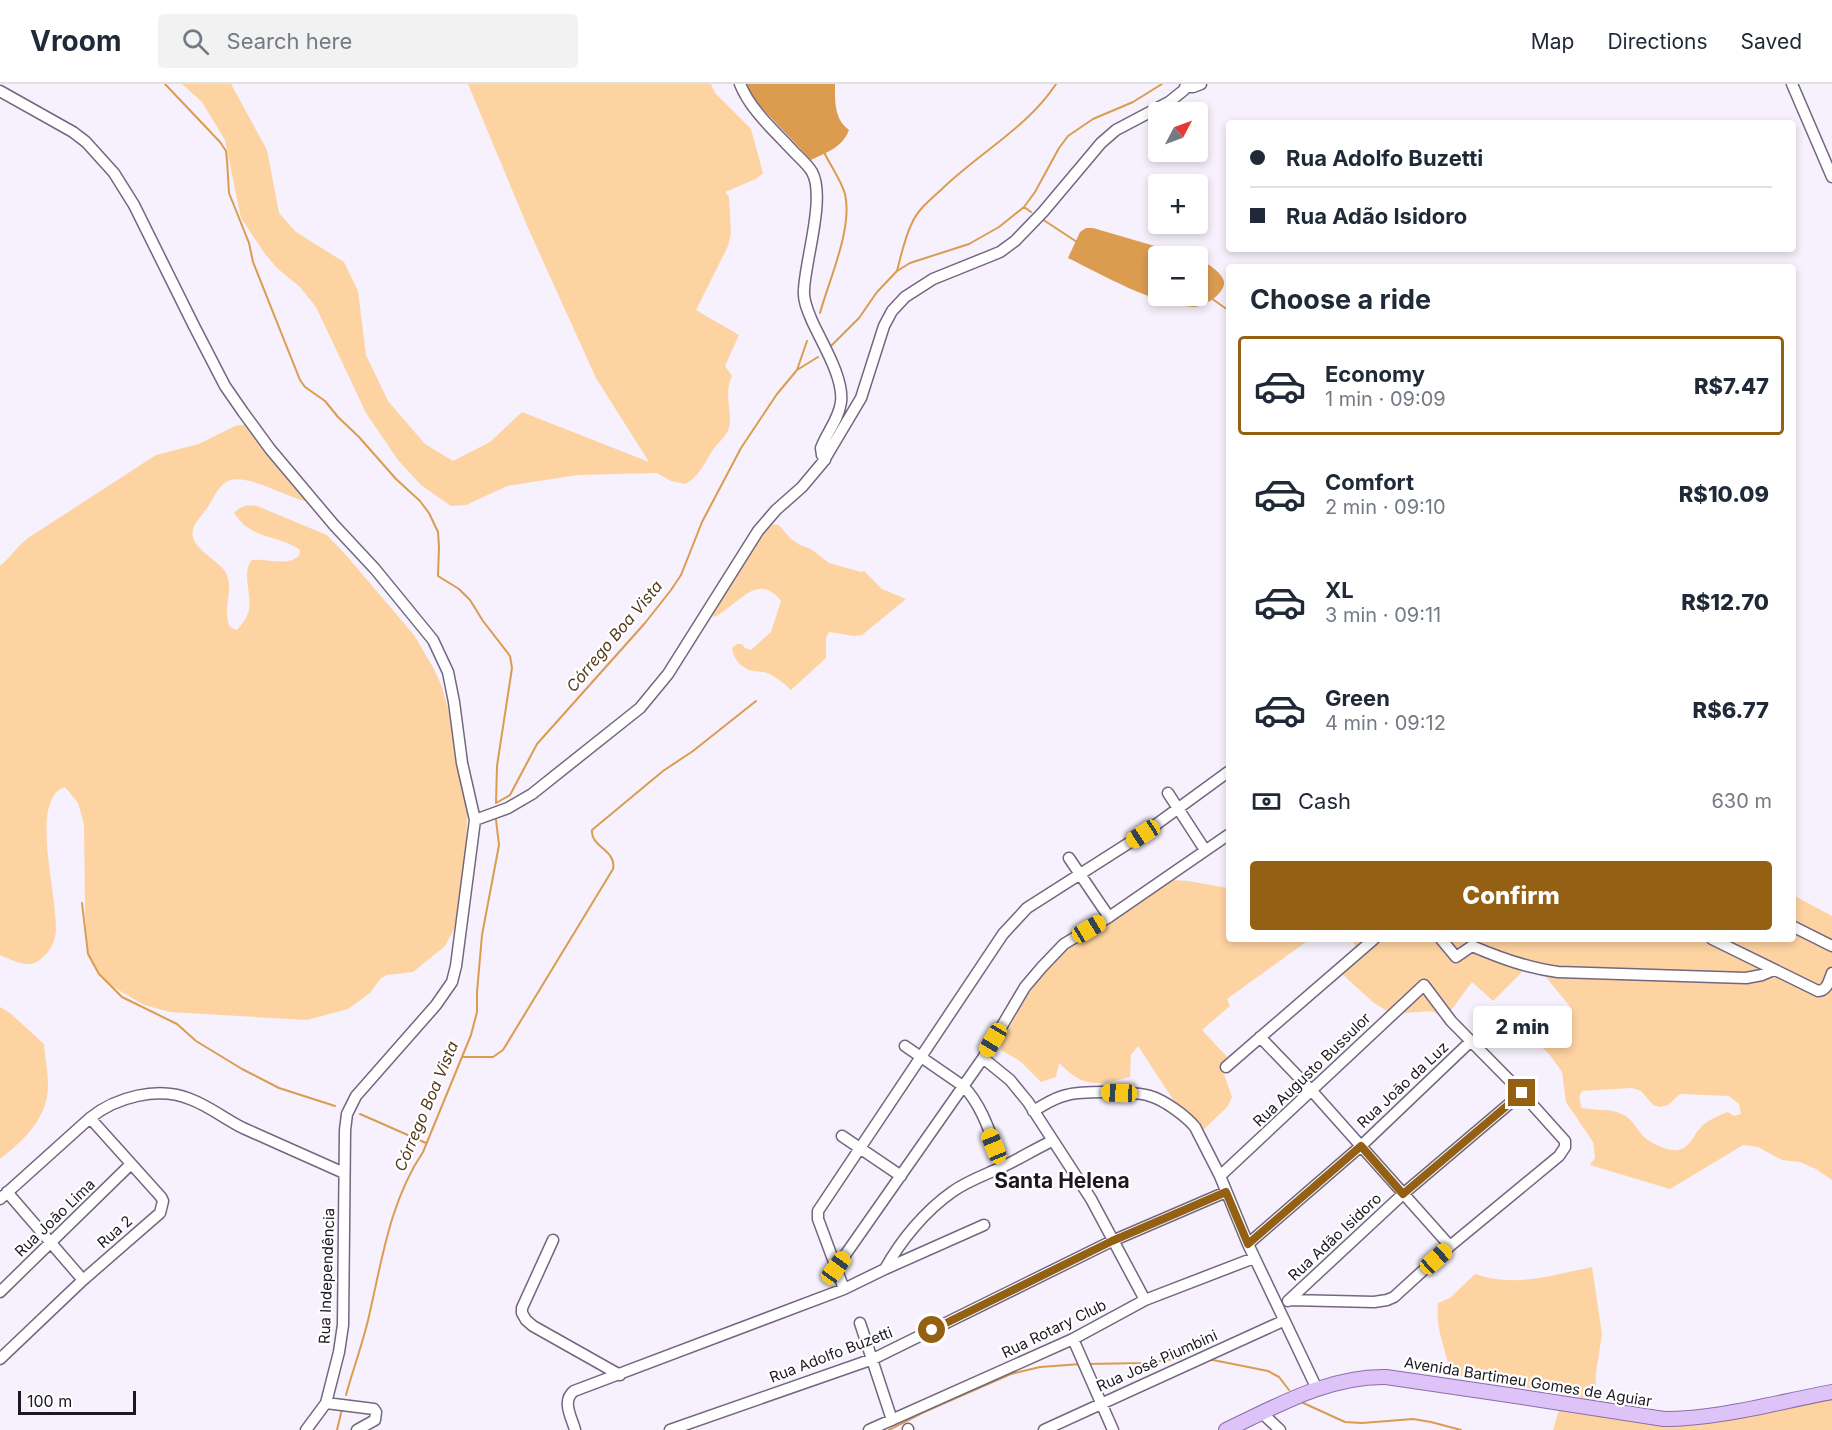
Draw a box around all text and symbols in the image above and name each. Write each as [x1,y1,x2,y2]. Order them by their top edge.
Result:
search box [158,14,578,68]
text: Vroom [30,24,122,58]
icon: search [179,25,212,58]
text: Search here [227,28,352,54]
text: Map [1531,29,1574,54]
text: Directions [1607,29,1708,54]
text: Saved [1741,29,1802,54]
north arrow [1148,102,1208,162]
map controls [1148,102,1208,306]
text: Rua Adolfo Buzetti [1286,145,1483,171]
button: + [1148,174,1208,234]
text: Rua Adão Isidoro [1286,203,1467,229]
button: − [1148,246,1208,306]
text: Choose a ride [1250,283,1431,316]
icon: car [1253,359,1307,413]
text: Economy [1325,361,1425,387]
text: R$7.47 [1694,373,1769,399]
text: 1 min · 09:09 [1325,387,1446,411]
icon: car [1253,467,1307,521]
text: Comfort [1325,469,1414,495]
text: R$10.09 [1679,481,1769,507]
text: 2 min · 09:10 [1325,495,1446,519]
icon: car [1253,575,1307,629]
water label: Córrego Boa Vista [562,576,666,696]
text: XL [1325,577,1354,603]
text: R$12.70 [1681,589,1769,615]
text: 3 min · 09:11 [1325,603,1441,627]
icon: car [1253,683,1307,737]
text: Green [1325,685,1390,711]
text: R$6.77 [1693,697,1769,723]
text: 4 min · 09:12 [1325,711,1446,735]
icon: cash [1250,785,1283,818]
text: Cash [1298,788,1351,814]
text: 630 m [1711,789,1772,813]
car [1123,817,1163,851]
button: Confirm [1250,861,1772,930]
car [1069,912,1109,946]
callout: 2 min [1472,1006,1571,1048]
street label: Rua Augusto Bussulor [1249,1008,1375,1131]
text: 2 min [1495,1015,1550,1039]
car [976,1020,1010,1060]
street label: Rua João da Luz [1353,1037,1452,1132]
water label: Córrego Boa Vista [390,1038,462,1174]
route end [1508,1079,1535,1106]
car [1101,1083,1137,1103]
car [979,1126,1009,1166]
district label: Santa Helena [994,1168,1130,1193]
street label: Rua João Lima [11,1175,99,1261]
street label: Rua Adão Isidoro [1284,1189,1385,1285]
street label: Rua Independência [315,1208,338,1344]
street label: Rua 2 [93,1211,136,1252]
car [1417,1240,1455,1278]
car [818,1248,854,1288]
street label: Rua Rotary Club [998,1295,1109,1362]
route start [918,1316,945,1343]
street label: Rua Adolfo Buzetti [767,1322,895,1387]
street label: Rua José Piumbini [1093,1325,1220,1396]
street label: Avenida Bartimeu Gomes de Aguiar [1403,1353,1654,1411]
scale bar [18,1388,136,1416]
text: 100 m [27,1391,72,1411]

